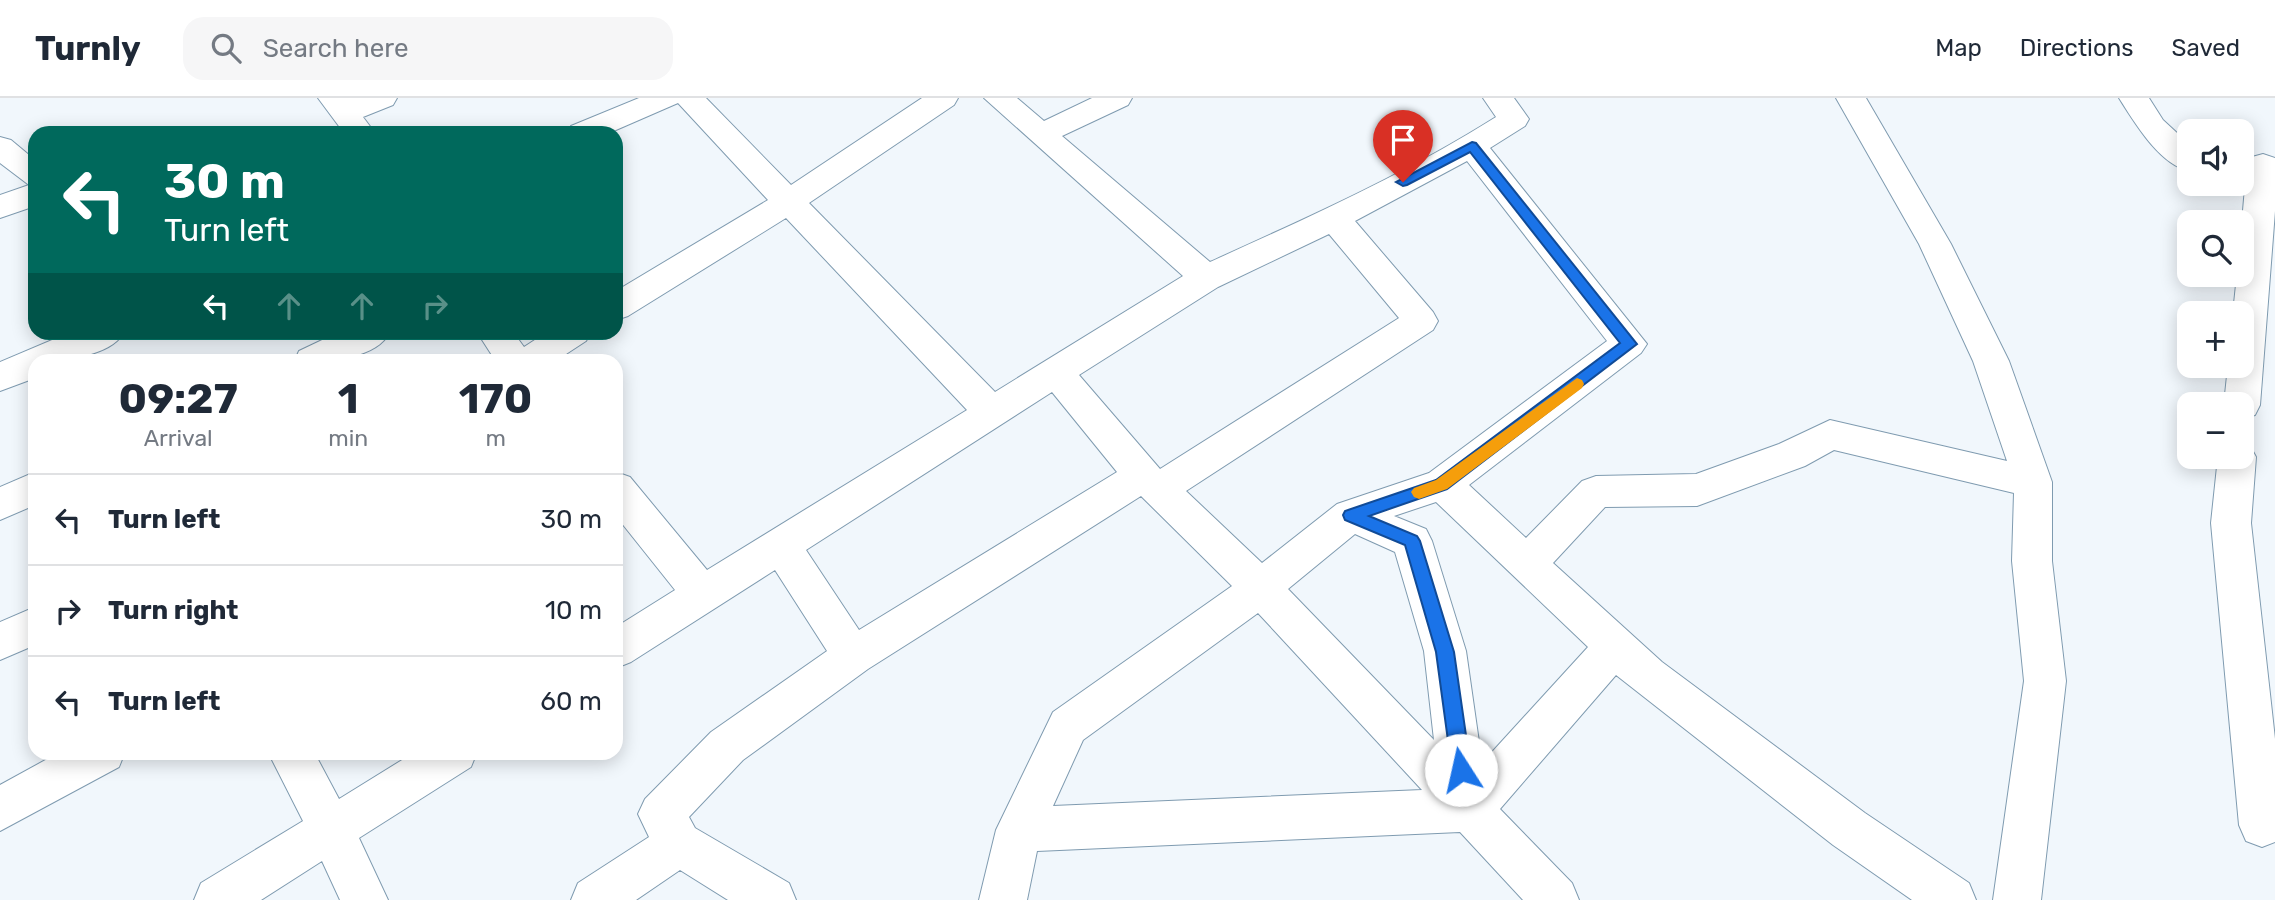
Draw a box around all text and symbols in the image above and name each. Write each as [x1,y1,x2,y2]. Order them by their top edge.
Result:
search box [183,17,673,80]
text: Turnly [35,29,141,68]
icon: search [207,29,245,67]
text: Search here [263,33,409,64]
text: Map [1935,34,1982,62]
text: Directions [2020,34,2133,62]
text: Saved [2171,34,2240,62]
pin [1373,110,1433,182]
map controls [2177,119,2254,469]
button: sound [2177,119,2254,196]
icon: arrive [1384,121,1422,159]
text: 30 m [164,152,285,210]
icon: left [49,154,140,245]
button: search [2177,210,2254,287]
text: Turn left [164,211,289,249]
icon: left [197,287,235,325]
icon: ahead [270,287,308,325]
icon: ahead [343,287,381,325]
icon: right [416,287,454,325]
button: + [2177,301,2254,378]
text: 09:27 [119,374,238,424]
text: 1 [338,374,359,424]
text: 170 [459,374,532,424]
button: − [2177,392,2254,469]
text: Arrival [144,424,213,452]
text: min [328,424,368,452]
text: m [485,424,506,452]
icon: left [49,501,87,539]
text: Turn left [108,504,220,535]
text: 30 m [540,504,602,535]
icon: right [49,592,87,630]
text: Turn right [108,595,238,626]
text: 10 m [545,595,602,626]
icon: left [49,683,87,721]
text: Turn left [108,686,220,717]
text: 60 m [540,686,602,717]
position arrow [1424,733,1498,807]

